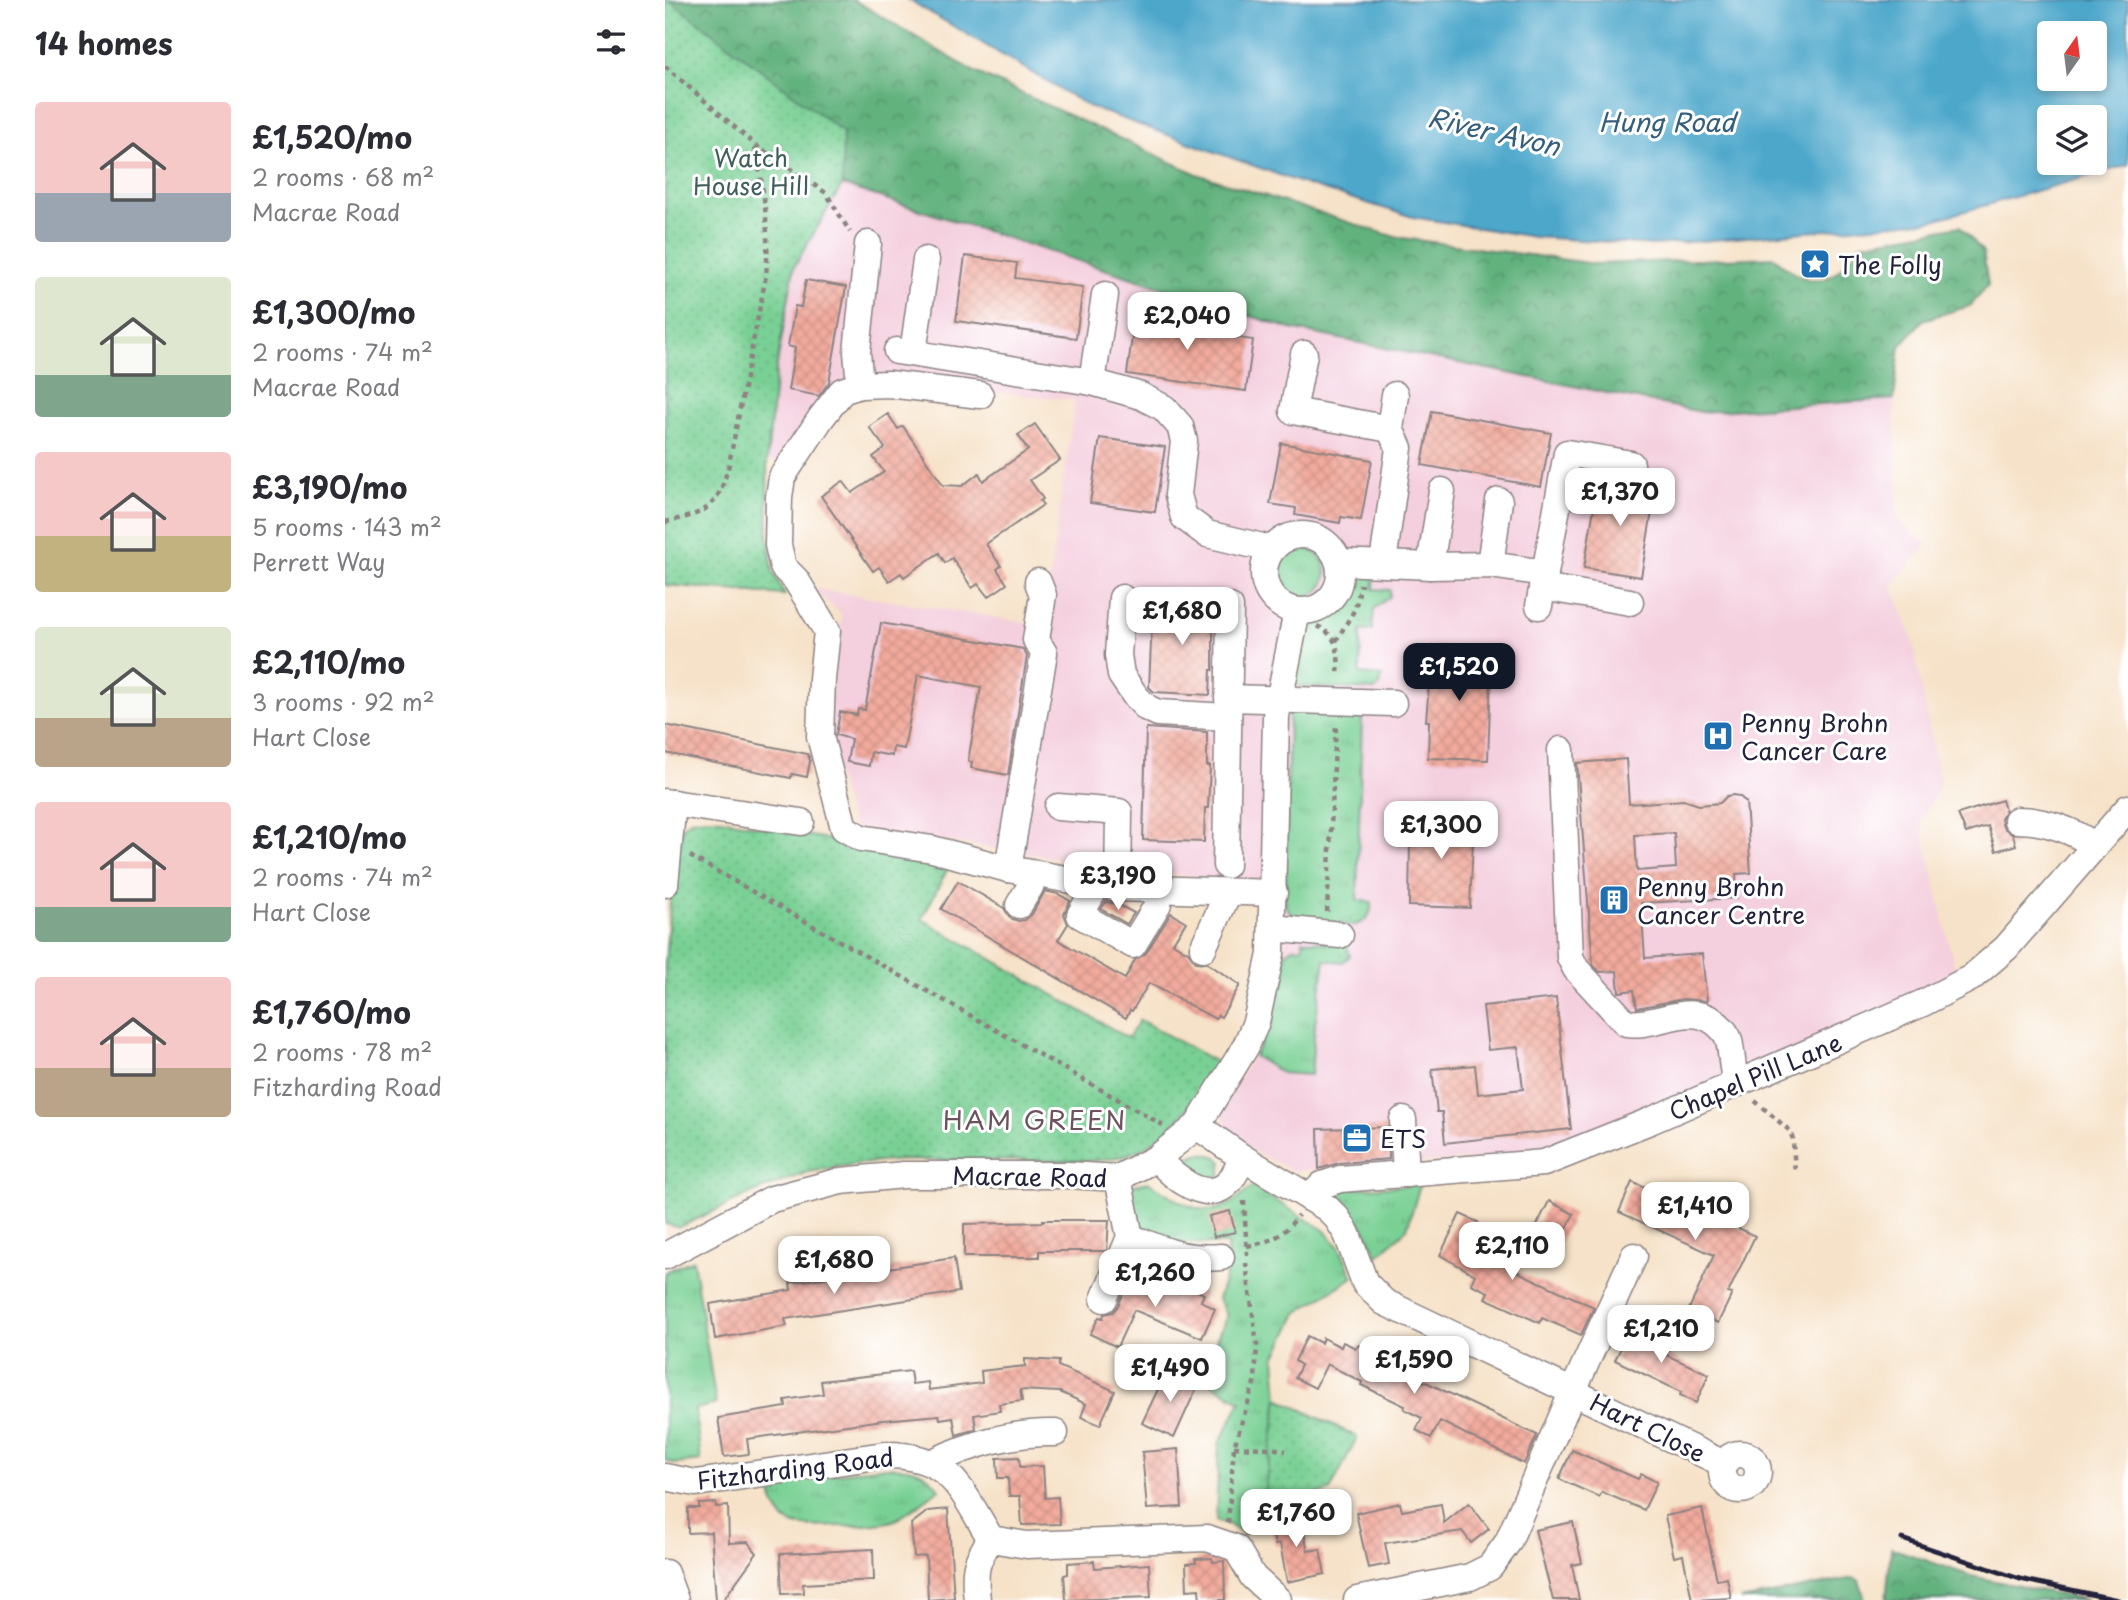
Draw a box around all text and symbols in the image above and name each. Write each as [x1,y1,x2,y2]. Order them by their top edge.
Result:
text: 14 homes [35,20,173,65]
north arrow [2037,21,2107,91]
map controls [2037,21,2107,175]
icon: filters [592,23,630,61]
water label: River Avon [1424,97,1565,165]
water label: Hung Road [1599,102,1739,141]
button: layers [2037,105,2107,175]
text: £1,520/mo [252,114,412,159]
icon: home [91,130,175,214]
park label: Watch House Hill [693,139,809,203]
text: 2 rooms · 68 m² [252,159,434,194]
text: Macrae Road [252,194,401,229]
place label: The Folly [1838,246,1942,282]
place icon: The Folly [1798,247,1832,281]
text: £1,300/mo [252,289,415,334]
pin: £2,040 [1130,292,1244,352]
text: £2,040 [1144,297,1230,332]
icon: home [91,305,175,389]
text: 2 rooms · 74 m² [252,334,433,369]
text: Macrae Road [252,369,401,404]
text: £3,190/mo [252,464,407,509]
pin: £1,370 [1563,468,1677,528]
text: £1,370 [1581,473,1659,508]
icon: home [91,480,175,564]
text: 5 rooms · 143 m² [252,509,442,544]
text: Perrett Way [252,544,386,579]
pin: £1,680 [1125,588,1239,647]
text: £1,680 [1142,592,1222,627]
text: £2,110/mo [252,639,405,684]
pin: £1,520 [1402,644,1516,703]
text: £1,520 [1419,648,1499,683]
icon: home [91,655,175,739]
text: 3 rooms · 92 m² [252,684,435,719]
place label: Penny Brohn Cancer Care [1741,704,1888,768]
text: Hart Close [252,719,371,754]
hospital icon: Penny Brohn Cancer Care [1701,719,1735,753]
pin: £1,300 [1384,802,1498,861]
text: £1,300 [1400,806,1482,841]
text: £1,210/mo [252,814,407,859]
icon: home [91,830,175,914]
pin: £3,190 [1061,852,1175,912]
text: £3,190 [1080,857,1156,892]
text: 2 rooms · 74 m² [252,859,433,894]
place label: Penny Brohn Cancer Centre [1637,868,1805,932]
building icon: Penny Brohn Cancer Centre [1597,883,1631,917]
text: Hart Close [252,894,371,929]
text: £1,760/mo [252,989,411,1034]
icon: home [91,1005,175,1089]
street label: Chapel Pill Lane [1663,1023,1847,1129]
text: 2 rooms · 78 m² [252,1034,432,1069]
text: Fitzharding Road [252,1069,442,1104]
district label: HAM GREEN [943,1100,1127,1139]
place label: ETS [1380,1120,1426,1156]
office icon: ETS [1340,1121,1374,1155]
street label: Macrae Road [952,1157,1108,1195]
pin: £1,410 [1638,1182,1752,1242]
text: £1,410 [1657,1187,1733,1222]
pin: £2,110 [1455,1222,1569,1282]
text: £2,110 [1475,1227,1549,1262]
pin: £1,680 [777,1236,891,1296]
text: £1,680 [794,1241,874,1276]
pin: £1,260 [1098,1250,1212,1309]
text: £1,260 [1115,1254,1195,1289]
pin: £1,210 [1604,1306,1718,1365]
text: £1,210 [1623,1310,1699,1345]
pin: £1,590 [1357,1336,1471,1396]
text: £1,590 [1375,1341,1453,1376]
pin: £1,490 [1113,1344,1227,1404]
text: £1,490 [1131,1349,1209,1384]
street label: Hart Close [1584,1384,1712,1470]
street label: Fitzharding Road [694,1438,896,1498]
pin: £1,760 [1239,1490,1353,1549]
text: £1,760 [1257,1494,1335,1529]

